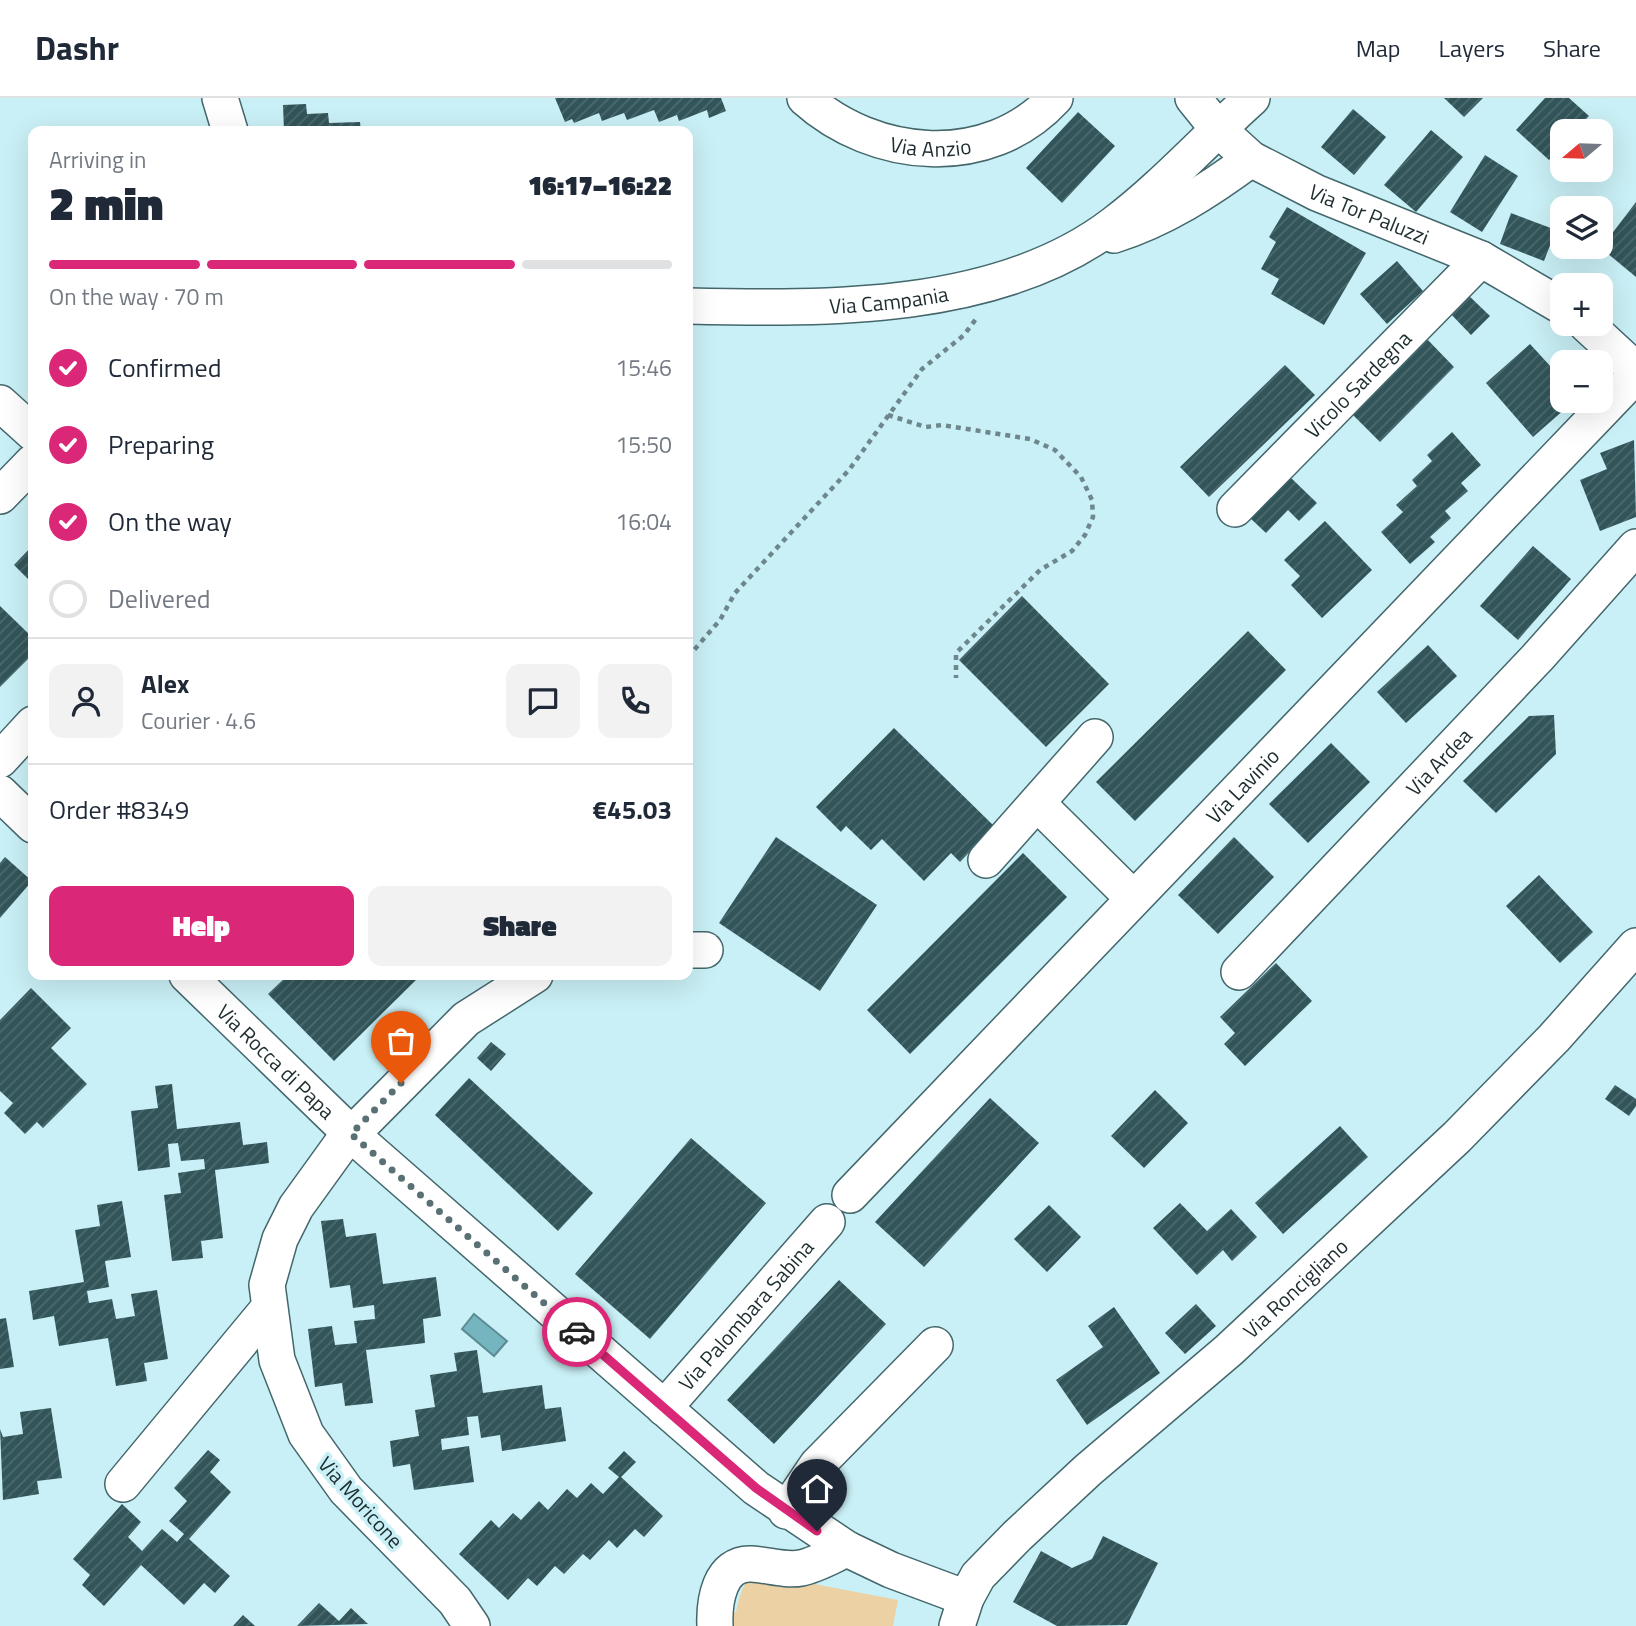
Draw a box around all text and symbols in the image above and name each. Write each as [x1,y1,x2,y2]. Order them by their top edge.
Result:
text: Dashr [35,23,119,73]
text: Map [1356,30,1401,66]
text: Layers [1439,30,1505,66]
text: Share [1543,30,1601,66]
north arrow [1550,119,1614,182]
map controls [1550,119,1613,413]
street label: Via Anzio [887,127,973,165]
text: Arriving in [49,142,146,177]
text: 16:17–16:22 [528,166,672,205]
text: 2 min [49,168,163,238]
street label: Via Tor Paluzzi [1303,176,1434,253]
button: layers [1550,196,1613,259]
button: + [1550,273,1613,336]
street label: Via Campania [828,277,951,322]
text: On the way · 70 m [49,279,224,314]
street label: Vicolo Sardegna [1297,323,1419,446]
text: Confirmed [108,348,222,387]
icon: check [49,349,87,387]
text: 15:46 [615,350,672,385]
button: − [1550,350,1613,413]
text: Preparing [108,425,214,464]
icon: check [49,426,87,464]
text: 15:50 [615,427,672,462]
text: On the way [108,502,232,541]
icon: check [49,503,87,541]
text: 16:04 [615,504,672,539]
text: Delivered [108,579,211,618]
button: person [49,664,123,738]
text: Alex [141,664,189,703]
button: chat [506,664,580,738]
button: phone [598,664,672,738]
text: Courier · 4.6 [141,703,256,738]
street label: Via Ardea [1398,720,1479,803]
street label: Via Lavinio [1198,741,1286,831]
text: Order #8349 [49,790,189,829]
text: €45.03 [593,790,672,829]
button: Help [49,886,354,966]
button: Share [368,886,672,966]
street label: Via Rocca di Papa [210,996,343,1127]
pin [371,1011,431,1083]
icon: bag [382,1022,420,1060]
street label: Via Roncigliano [1235,1231,1355,1346]
street label: Via Palombara Sabina [670,1232,821,1397]
courier [542,1297,612,1367]
icon: car [558,1313,596,1351]
street label: Via Moricone [311,1449,411,1555]
pin [787,1459,847,1531]
icon: home [798,1470,836,1508]

